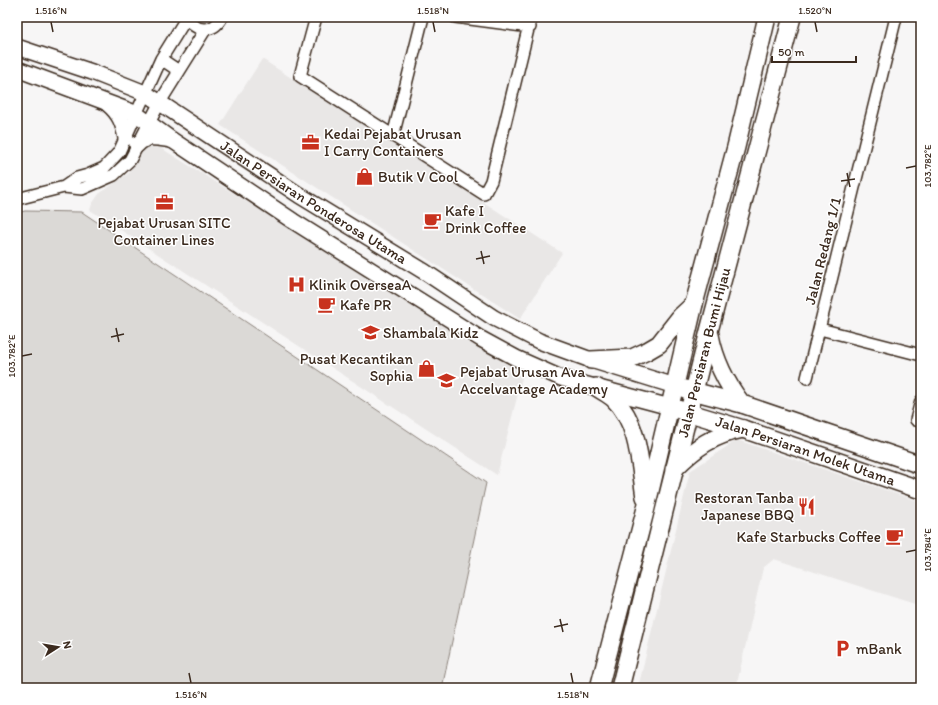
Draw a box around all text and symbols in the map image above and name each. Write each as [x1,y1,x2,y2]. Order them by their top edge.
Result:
text: 1.516°N [35,4,67,17]
text: 1.518°N [417,4,449,17]
text: 1.520°N [798,4,832,17]
scale bar [772,38,856,64]
text: 50 m [778,45,804,59]
place label: Kedai Pejabat Urusan I Carry Containers [324,125,462,160]
office icon: Kedai Pejabat Urusan I Carry Containers [301,133,321,153]
street label: Jalan Persiaran Ponderosa Utama [217,136,410,268]
text: 103.782°E [921,144,934,187]
shop icon: Butik V Cool [355,167,375,187]
place label: Butik V Cool [378,168,459,186]
office icon: Pejabat Urusan SITC Container Lines [154,192,174,212]
street label: Jalan Redang 1/1 [801,195,845,307]
place label: Kafe I Drink Coffee [445,202,526,237]
cafe icon: Kafe I Drink Coffee [422,210,442,230]
place label: Pejabat Urusan SITC Container Lines [97,214,231,249]
street label: Jalan Persiaran Bumi Hijau [674,265,734,439]
hospital icon: Klinik OverseaA [286,275,306,295]
place label: Klinik OverseaA [309,276,412,294]
cafe icon: Kafe PR [317,295,337,315]
place label: Kafe PR [340,296,391,314]
school or university icon: Shambala Kidz [360,323,380,343]
place label: Shambala Kidz [383,324,478,342]
text: 103.782°E [5,334,18,377]
place label: Pusat Kecantikan Sophia [300,350,414,385]
shop icon: Pusat Kecantikan Sophia [416,358,436,378]
place label: Pejabat Urusan Ava Accelvantage Academy [460,363,608,398]
school or university icon: Pejabat Urusan Ava Accelvantage Academy [437,371,457,391]
street label: Jalan Persiaran Molek Utama [713,412,898,490]
place label: Restoran Tanba Japanese BBQ [694,489,795,524]
restaurant icon: Restoran Tanba Japanese BBQ [797,497,817,517]
cafe icon: Kafe Starbucks Coffee [884,527,904,547]
place label: Kafe Starbucks Coffee [736,528,881,546]
text: 103.784°E [921,528,934,572]
north arrow [38,627,78,667]
parking icon: mBank [833,639,853,659]
text: N [60,640,74,650]
place label: mBank [856,640,902,658]
text: 1.516°N [175,688,207,701]
text: 1.518°N [557,688,589,701]

